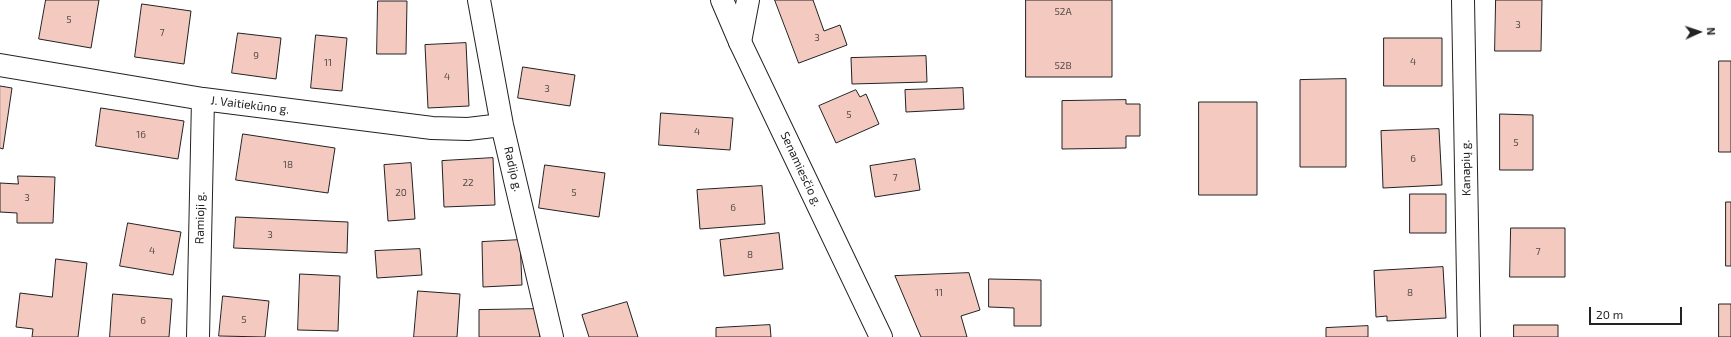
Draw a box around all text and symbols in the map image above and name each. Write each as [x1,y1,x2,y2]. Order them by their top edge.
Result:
house number: 52A [1054,6,1072,18]
north arrow [1679,12,1719,52]
house number: 5 [66,14,72,26]
house number: 3 [1515,19,1521,31]
house number: 7 [159,27,165,39]
text: N [1705,27,1718,36]
house number: 3 [814,32,820,44]
house number: 9 [253,50,259,62]
house number: 4 [1410,56,1416,68]
house number: 11 [324,57,332,69]
house number: 52B [1054,60,1072,72]
house number: 4 [444,71,450,83]
house number: 3 [544,83,550,95]
street label: J. Vaitiekūno g. [210,93,290,117]
house number: 5 [846,109,852,121]
house number: 4 [694,126,700,138]
house number: 16 [136,129,146,141]
street label: Senamiesčio g. [777,129,825,209]
house number: 5 [1513,137,1519,149]
street label: Kanapių g. [1458,140,1474,196]
street label: Radijo g. [501,145,525,193]
house number: 6 [1410,153,1416,165]
house number: 18 [283,159,293,171]
house number: 7 [892,172,898,184]
house number: 22 [462,177,474,189]
house number: 20 [395,187,407,199]
house number: 5 [571,187,577,199]
house number: 3 [24,192,30,204]
street label: Ramioji g. [192,192,208,244]
house number: 6 [730,202,736,214]
house number: 3 [267,229,273,241]
house number: 4 [149,245,155,257]
house number: 7 [1535,246,1541,258]
house number: 8 [747,249,753,261]
house number: 11 [935,287,943,299]
house number: 8 [1407,287,1413,299]
scale bar [1591,299,1684,325]
text: 20 m [1596,307,1623,321]
house number: 5 [241,314,247,326]
house number: 6 [140,315,146,327]

